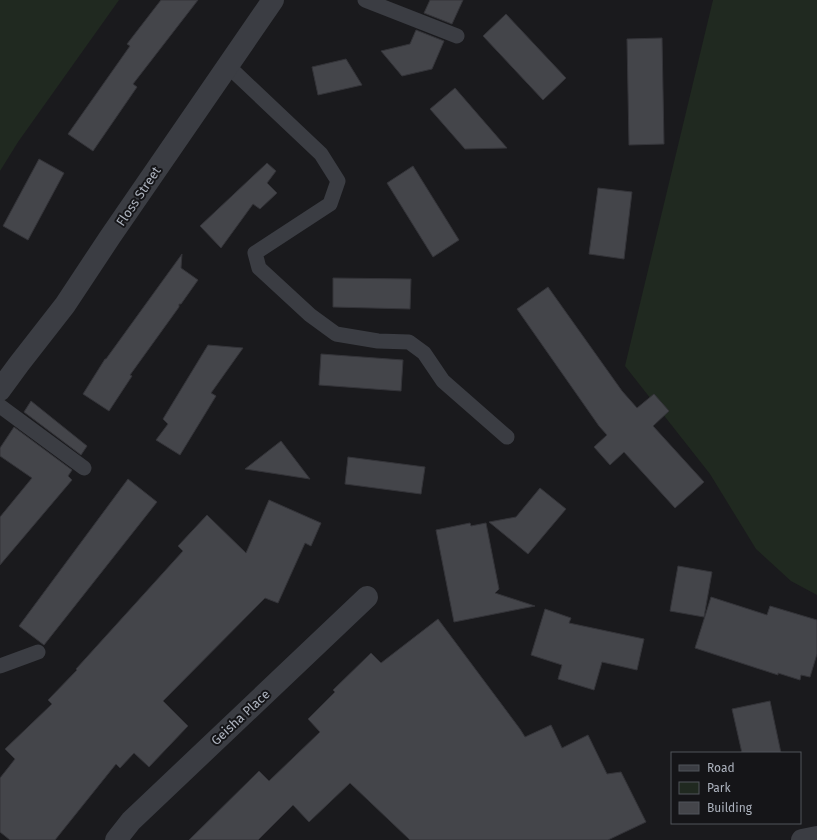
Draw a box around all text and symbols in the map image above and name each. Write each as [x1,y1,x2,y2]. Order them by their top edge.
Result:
street label: Floss Street [113,164,164,229]
street label: Geisha Place [208,686,273,748]
legend [671,752,801,824]
text: Road [707,761,735,775]
text: Park [707,781,731,795]
text: Building [707,801,753,815]

